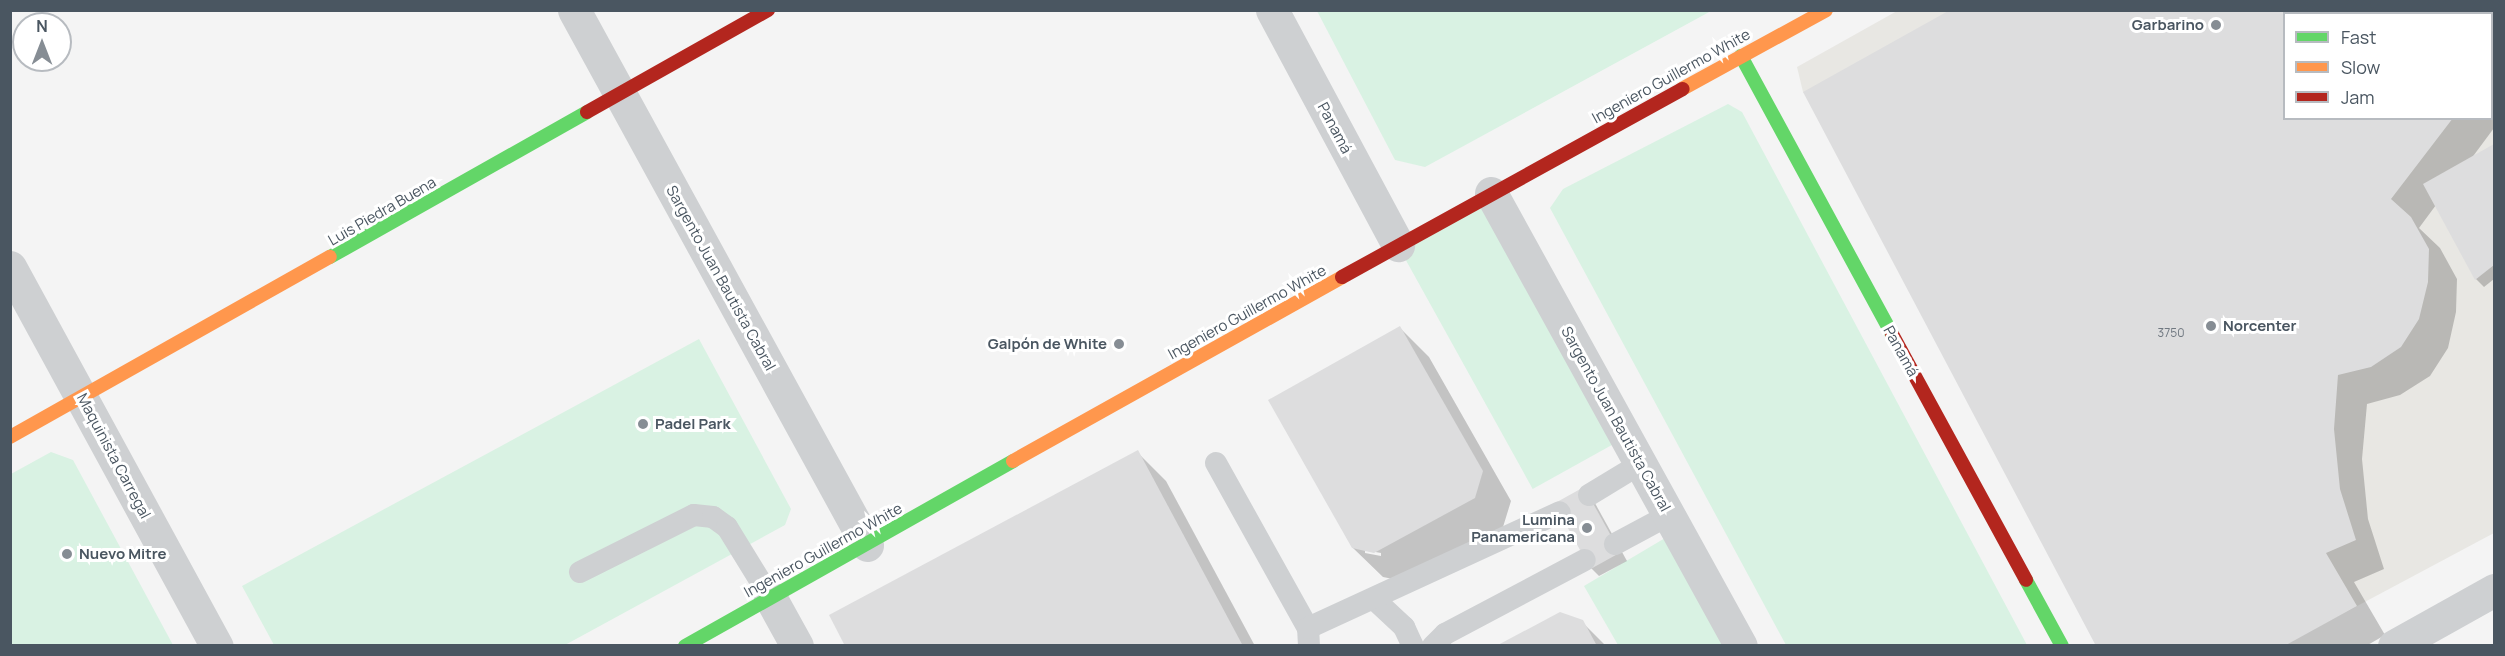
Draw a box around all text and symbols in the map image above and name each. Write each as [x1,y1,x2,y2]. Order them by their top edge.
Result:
north arrow [12,12,72,72]
legend [2283,12,2493,120]
text: N [36,15,48,37]
place label: Garbarino [2132,16,2204,34]
marker: Garbarino [2209,18,2223,32]
street label: Ingeniero Guillermo White [1589,25,1753,127]
text: Fast [2341,25,2376,49]
text: Slow [2341,55,2380,79]
text: Jam [2341,85,2375,109]
street label: Panamá [1314,99,1356,157]
street label: Luis Piedra Buena [325,173,439,249]
street label: Sargento Juan Bautista Cabral [663,182,779,374]
street label: Ingeniero Guillermo White [1165,261,1329,363]
place label: Norcenter [2223,317,2297,335]
marker: Norcenter [2204,319,2218,333]
street label: Panamá [1880,322,1922,380]
street label: Sargento Juan Bautista Cabral [1558,323,1674,515]
house number: 3750 [2158,326,2184,340]
place label: Galpón de White [988,335,1107,353]
marker: Galpón de White [1112,337,1126,351]
street label: Maquinista Carregal [73,390,155,522]
place label: Padel Park [655,415,731,433]
marker: Padel Park [636,417,650,431]
street label: Ingeniero Guillermo White [741,499,905,601]
place label: Lumina Panamericana [1471,510,1575,545]
marker: Lumina Panamericana [1580,521,1594,535]
place label: Nuevo Mitre [79,545,167,563]
marker: Nuevo Mitre [60,547,74,561]

